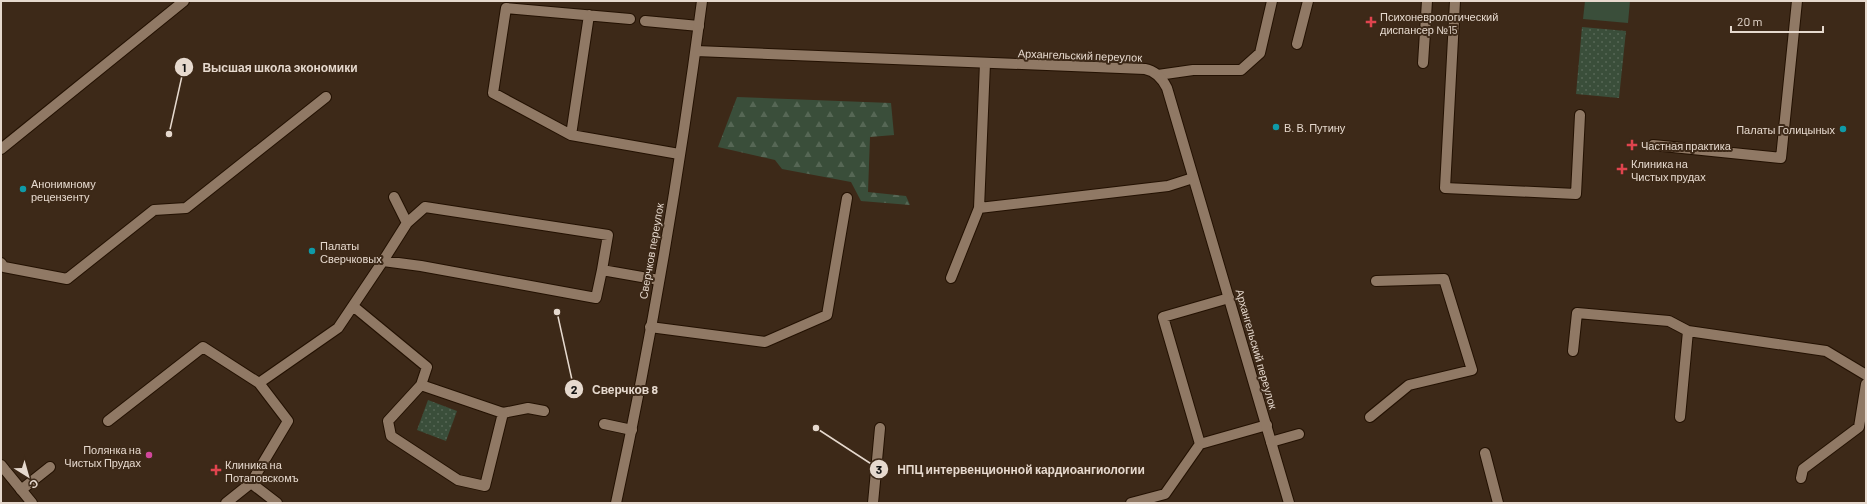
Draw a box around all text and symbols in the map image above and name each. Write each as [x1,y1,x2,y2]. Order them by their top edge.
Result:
scale bar [1731,8,1823,34]
place label: Психоневрологический диспансер №15 [1380,10,1498,36]
text: 20 m [1737,14,1763,28]
marker: Психоневрологический диспансер №15 [1365,16,1377,28]
street label: Архангельский переулок [1018,46,1143,64]
callout: Высшая школа экономики [174,55,366,79]
text: 1 [182,60,186,74]
text: Высшая школа экономики [202,60,358,74]
place label: В. В. Путину [1284,121,1346,134]
marker: В. В. Путину [1271,122,1281,132]
place label: Палаты Голицыных [1736,123,1835,136]
marker: Палаты Голицыных [1838,124,1848,134]
marker: Частная практика [1626,139,1638,151]
place label: Частная практика [1641,139,1732,152]
place label: Клиника на Чистых прудах [1631,157,1706,183]
marker: Клиника на Чистых прудах [1616,163,1628,175]
place label: Анонимному рецензенту [31,177,96,203]
marker: Анонимному рецензенту [18,184,28,194]
street label: Сверчков переулок [636,202,666,300]
place label: Палаты Сверчковых [320,239,382,265]
marker: Палаты Сверчковых [307,246,317,256]
street label: Архангельский переулок [1234,287,1280,411]
callout: Сверчков 8 [564,377,666,401]
text: 2 [571,382,578,396]
text: Сверчков 8 [592,382,659,397]
place label: Полянка на Чистых Прудах [64,443,142,469]
marker: Полянка на Чистых Прудах [144,450,154,460]
north arrow [8,456,48,496]
callout: НПЦ интервенционной кардиоангиологии [869,457,1153,481]
place label: Клиника на Потаповскомъ [225,458,299,484]
text: 3 [876,462,882,476]
text: НПЦ интервенционной кардиоангиологии [897,462,1145,477]
marker: Клиника на Потаповскомъ [210,464,222,476]
text: С [27,477,41,492]

